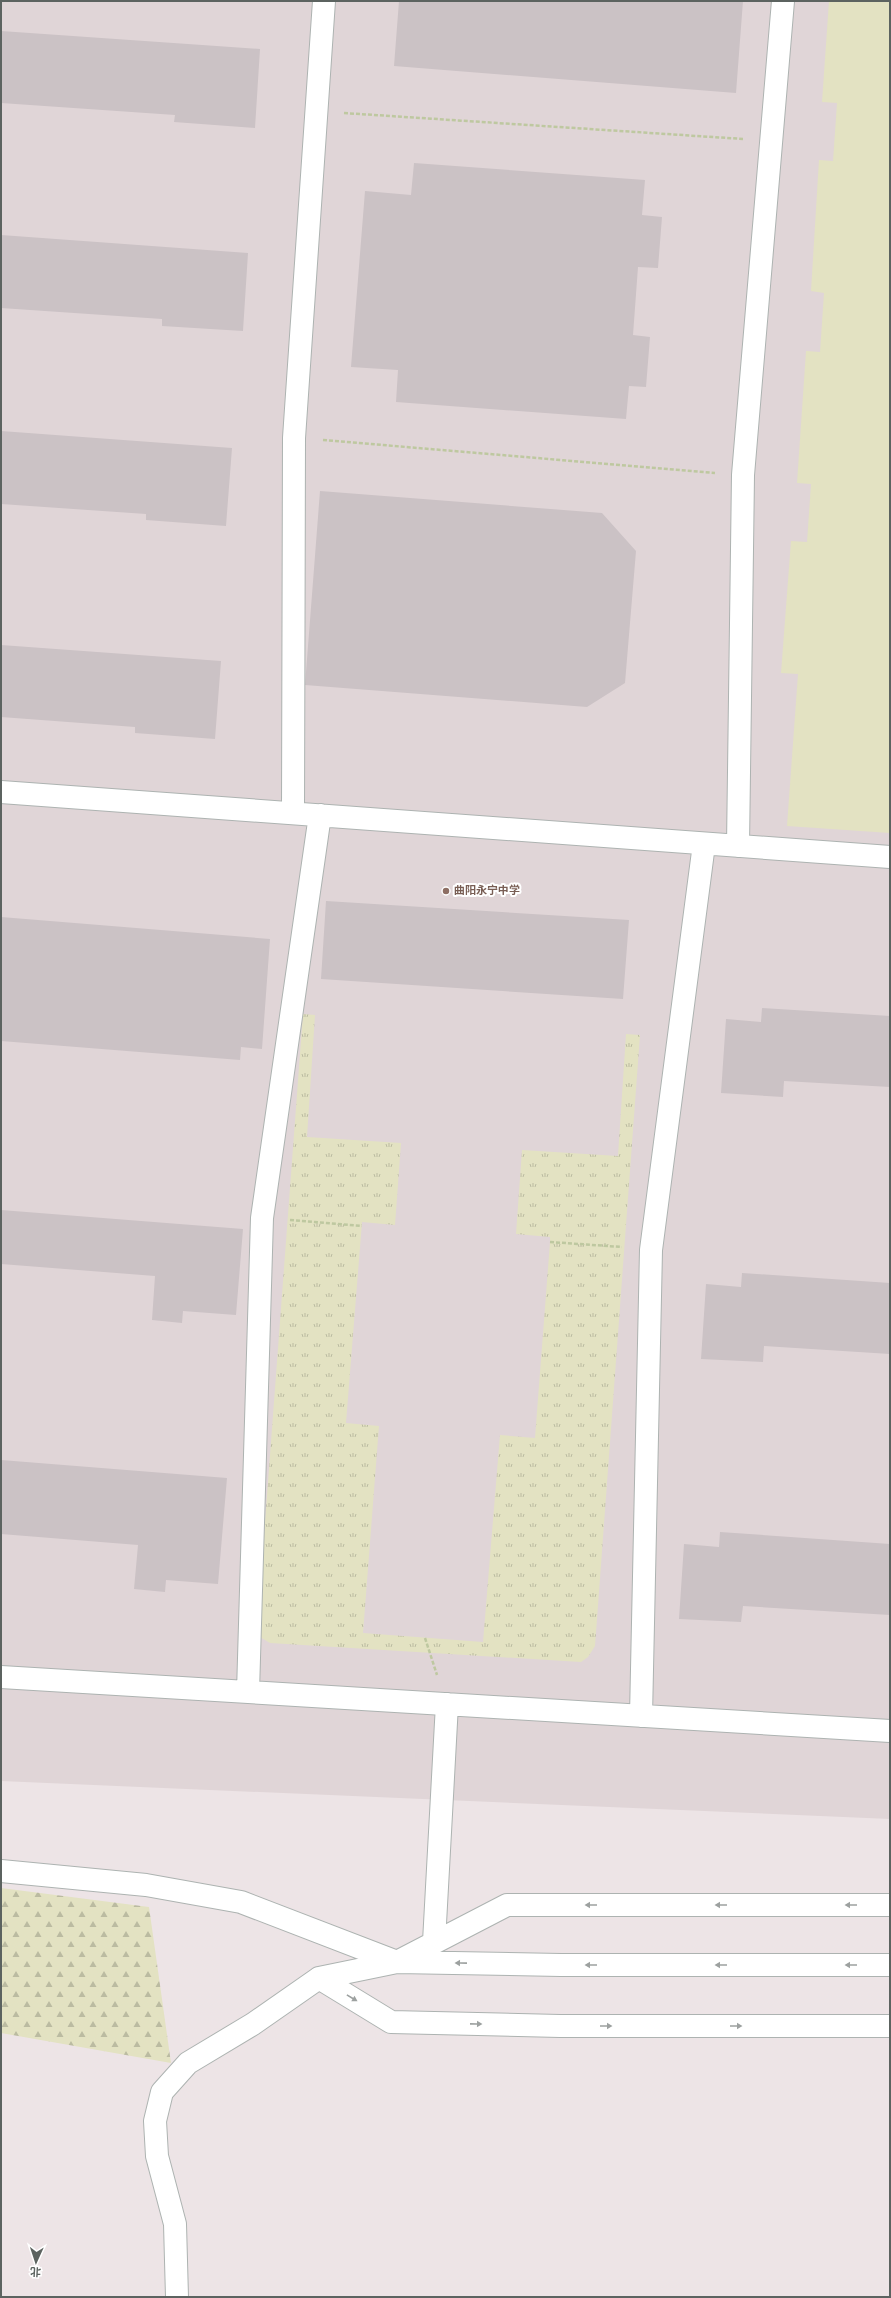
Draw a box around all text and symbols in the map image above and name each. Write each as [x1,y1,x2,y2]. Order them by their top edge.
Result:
place label: 曲阳永宁中学 [454,884,520,898]
marker: 曲阳永宁中学 [441,886,451,896]
one-way arrow [584,1902,597,1908]
one-way arrow [714,1902,727,1908]
one-way arrow [844,1902,857,1908]
one-way arrow [454,1960,467,1966]
one-way arrow [584,1962,597,1968]
one-way arrow [714,1962,727,1968]
one-way arrow [844,1962,857,1968]
one-way arrow [347,1994,357,2002]
one-way arrow [470,2021,483,2027]
one-way arrow [600,2023,613,2029]
one-way arrow [730,2023,743,2029]
north arrow [16,2242,56,2282]
text: 北 [30,2264,41,2278]

